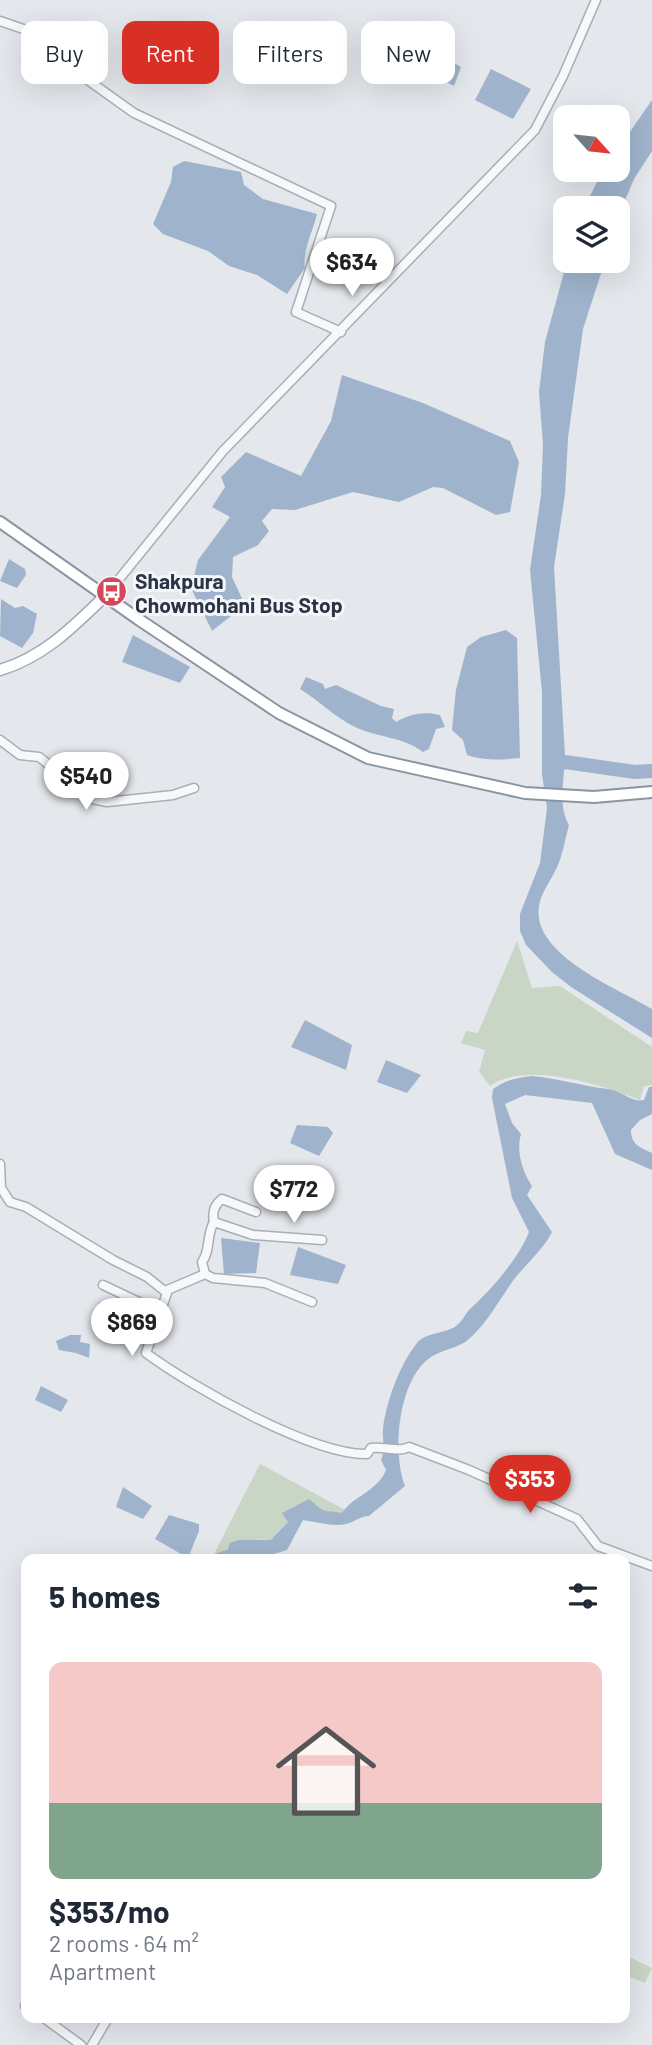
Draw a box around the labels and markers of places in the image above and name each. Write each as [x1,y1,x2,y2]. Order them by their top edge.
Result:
pin: $634 [311,238,393,298]
place label: Shakpura Chowmohani Bus Stop [135,568,343,617]
bus stop icon: Shakpura Chowmohani Bus Stop [95,575,129,609]
pin: $540 [45,752,127,812]
pin: $772 [253,1166,335,1225]
pin: $869 [91,1298,173,1358]
pin: $353 [489,1456,571,1515]

